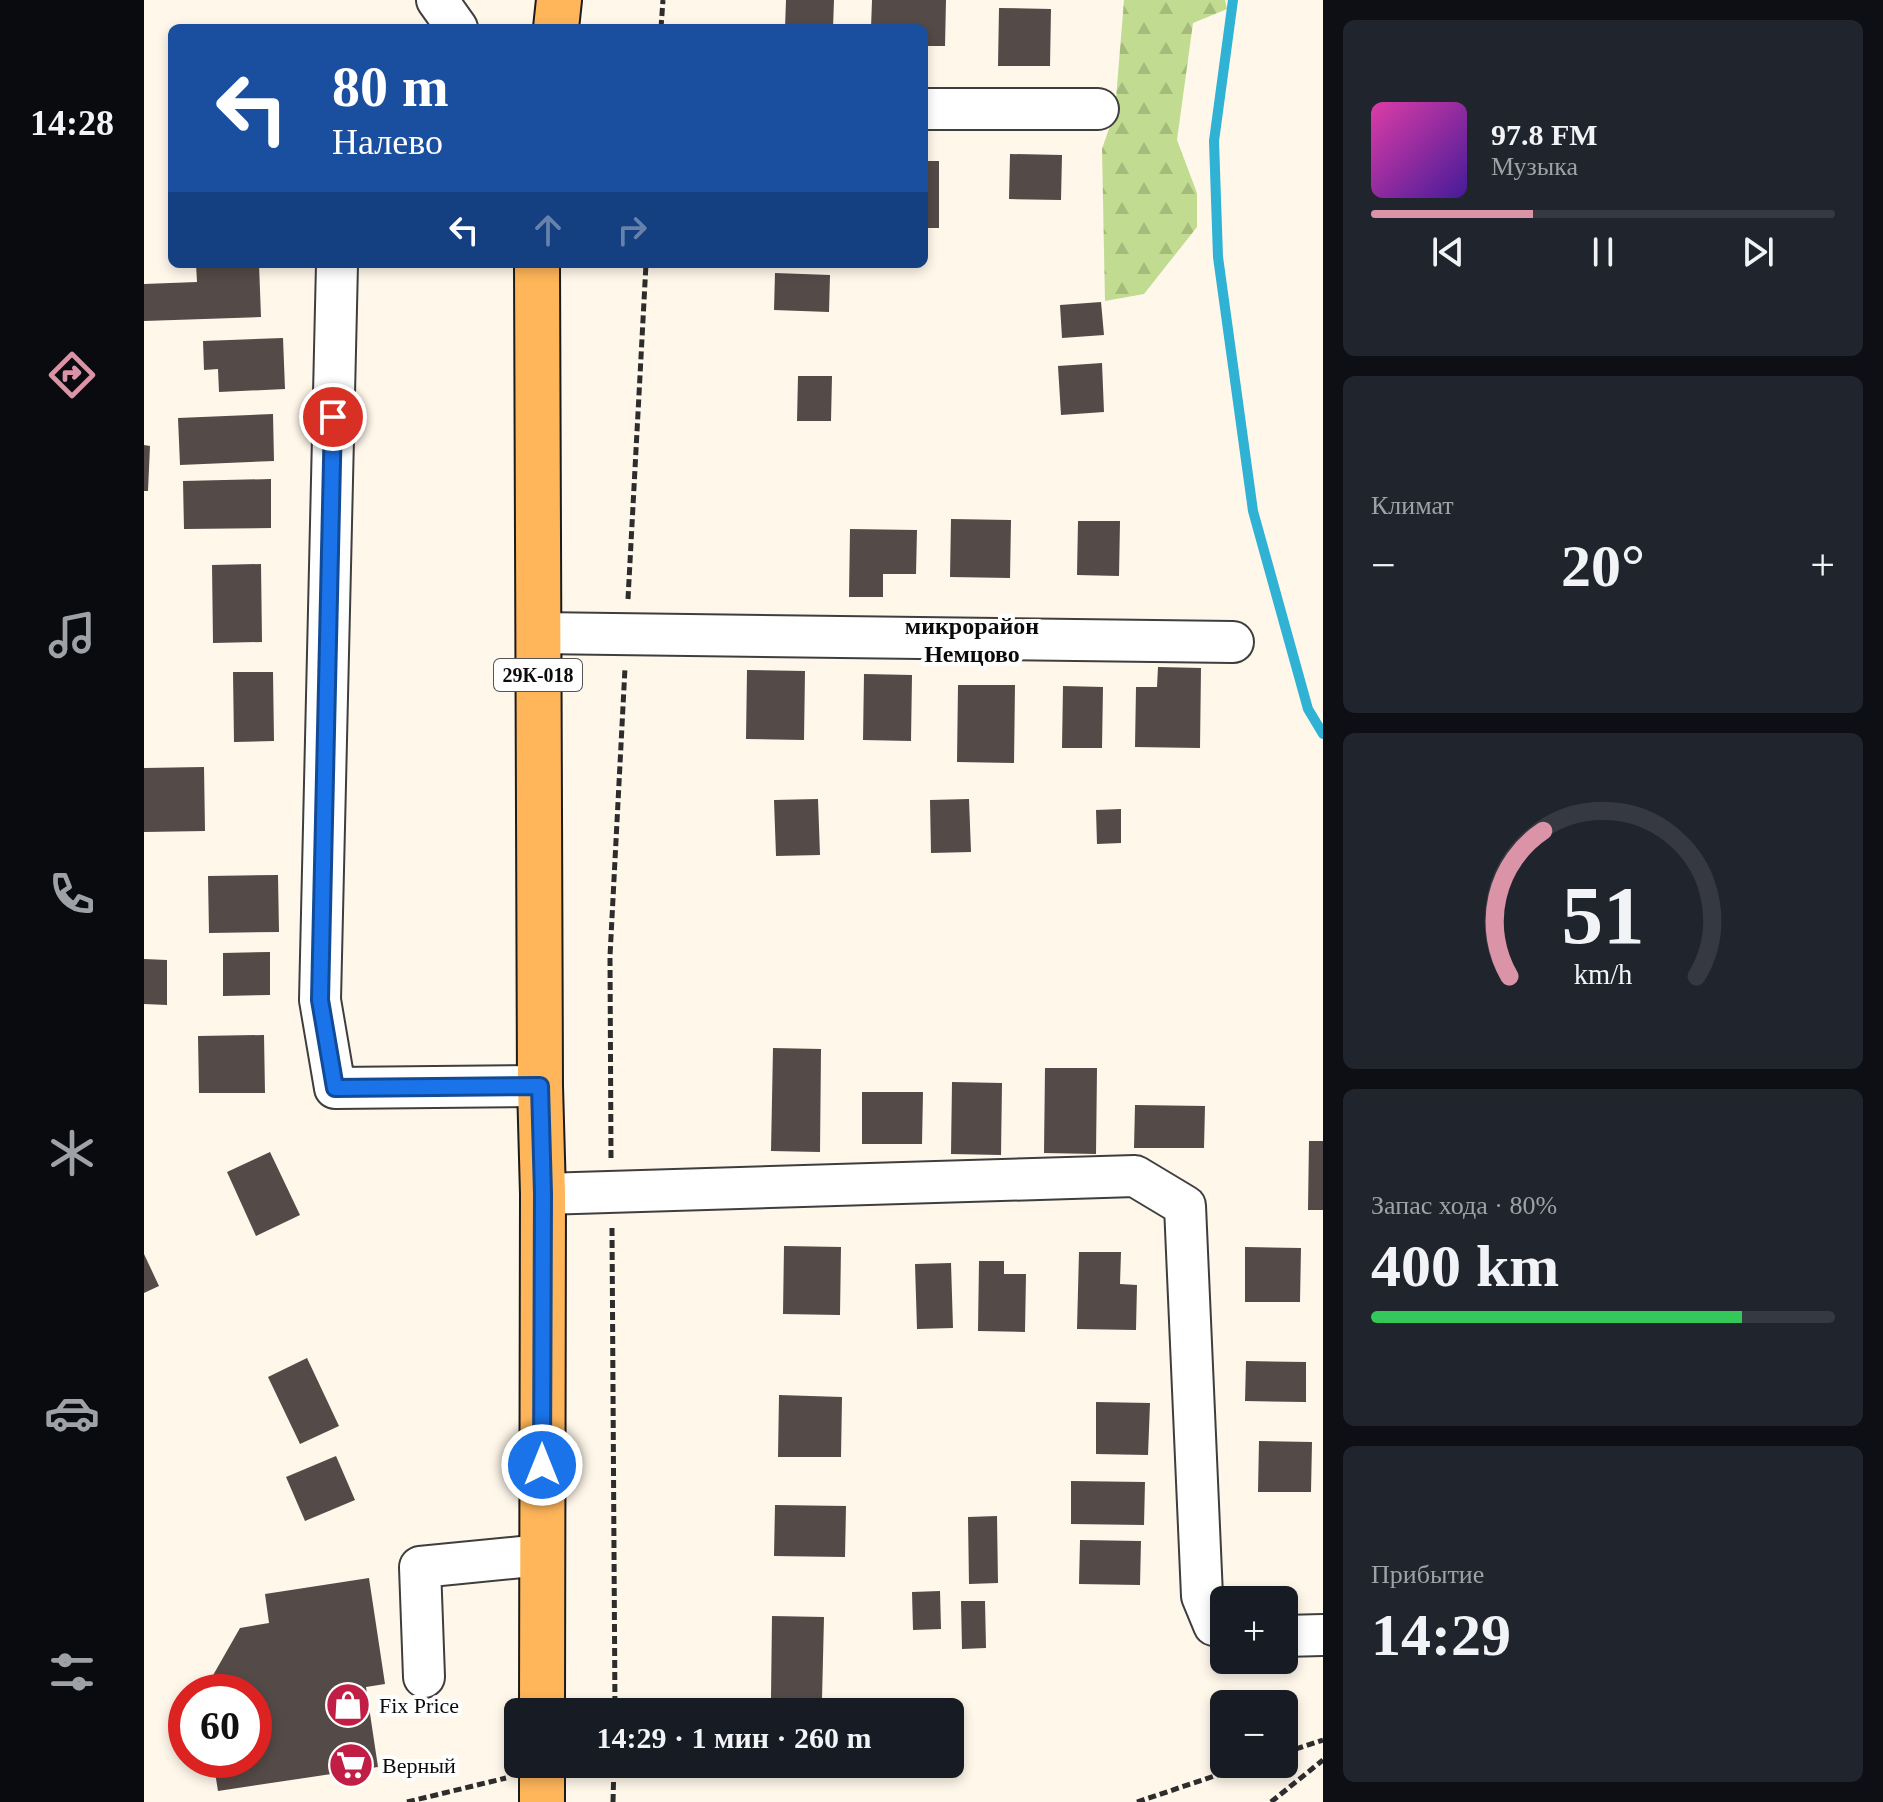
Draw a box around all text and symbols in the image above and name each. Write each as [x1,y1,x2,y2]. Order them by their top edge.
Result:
icon: left [200,56,304,160]
text: 80 m [332,56,449,118]
text: 14:28 [30,103,114,143]
text: 97.8 FM [1491,118,1598,151]
text: Налево [332,122,443,162]
text: Музыка [1491,152,1578,181]
icon: left [442,208,486,252]
icon: ahead [526,208,570,252]
icon: right [610,208,654,252]
icon: previous [1426,230,1470,274]
icon: pause [1581,230,1625,274]
icon: next [1736,230,1780,274]
icon: directions [44,347,100,403]
pin [299,383,367,451]
icon: arrive [311,395,355,439]
text: Климат [1371,491,1454,520]
text: 20° [1561,533,1645,599]
text: − [1371,541,1396,590]
text: + [1810,541,1835,590]
icon: music [44,607,100,663]
district label: микрорайон Немцово [905,613,1039,667]
road number: 29К-018 [494,659,582,691]
icon: phone [44,866,100,922]
text: 51 [1561,869,1645,961]
text: km/h [1574,959,1632,990]
icon: climate [44,1125,100,1181]
text: Запас хода · 80% [1371,1191,1557,1220]
text: 400 km [1371,1233,1559,1299]
icon: car [44,1385,100,1441]
position arrow [500,1423,584,1507]
text: Прибытие [1371,1560,1484,1589]
map controls [1210,1586,1298,1778]
button: + [1210,1586,1298,1674]
text: 14:29 [1371,1602,1511,1668]
icon: filters [44,1644,100,1700]
speed limit sign: 60 [168,1674,272,1778]
shop icon: Fix Price [324,1681,372,1729]
button: − [1210,1690,1298,1778]
place label: Fix Price [379,1693,459,1718]
text: 14:29 · 1 мин · 260 m [597,1721,872,1754]
supermarket icon: Верный [327,1741,375,1789]
place label: Верный [382,1753,456,1778]

